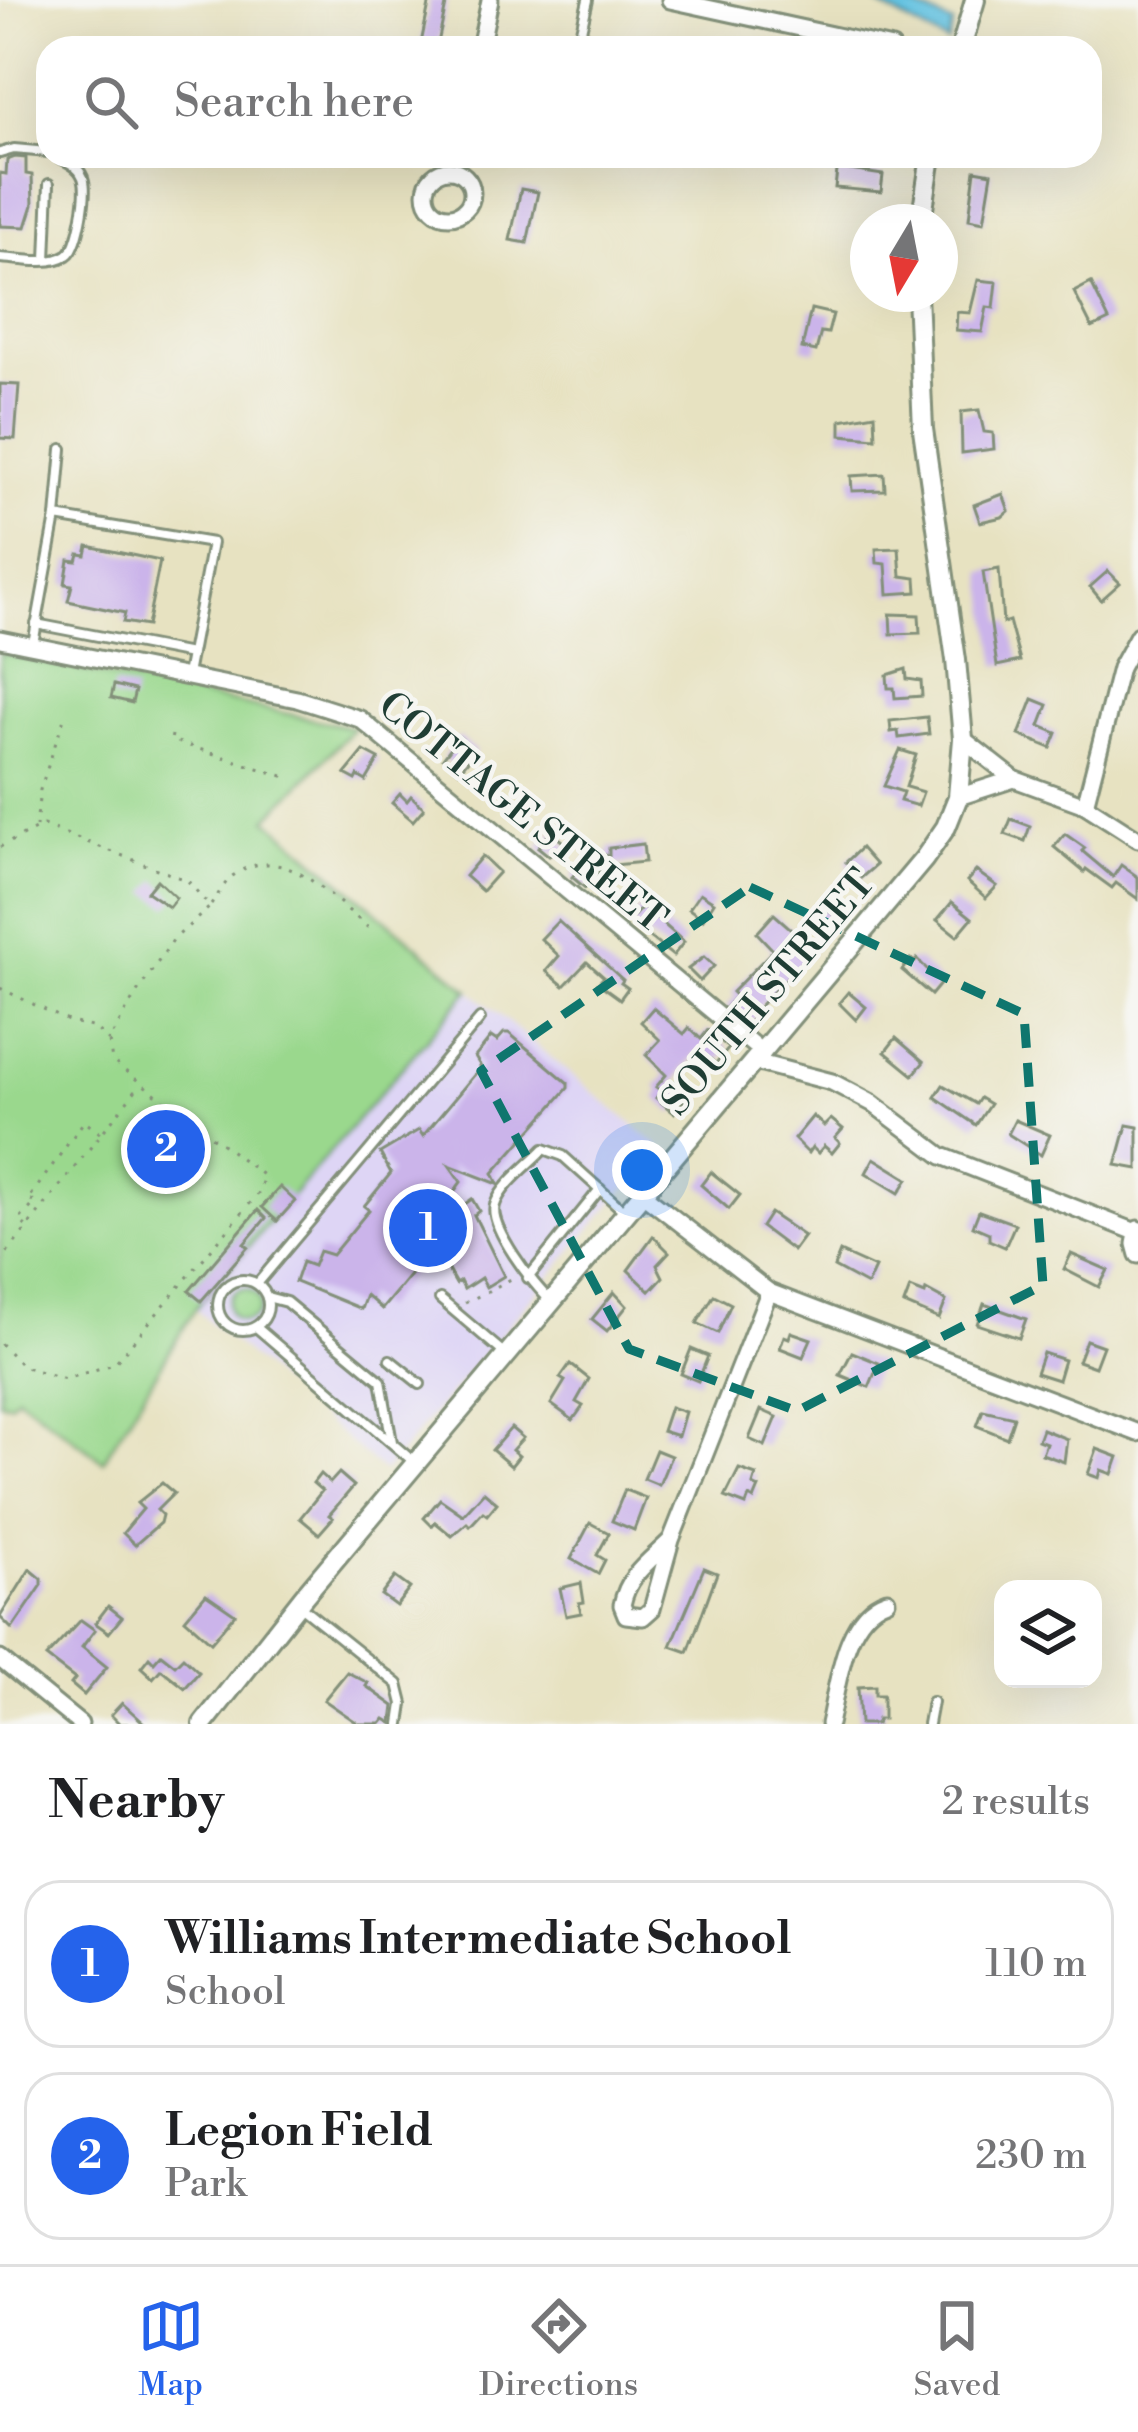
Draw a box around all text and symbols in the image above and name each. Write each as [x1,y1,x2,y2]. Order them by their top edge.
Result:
search box [36,36,1102,168]
icon: search [78,69,144,135]
text: Search here [174,74,414,131]
north arrow [850,204,958,312]
street label: COTTAGE STREET [368,682,676,944]
street label: SOUTH STREET [652,860,886,1126]
pin: 2 [127,1104,205,1194]
your location [612,1140,672,1200]
pin: 1 [389,1183,467,1273]
map controls [994,1580,1102,1688]
button: layers [994,1580,1102,1688]
text: Nearby [48,1770,224,1834]
text: 2 results [942,1778,1090,1827]
text: Williams Intermediate School [165,1911,791,1968]
text: 1 [81,1940,99,1989]
text: 110 m [985,1940,1087,1989]
text: School [165,1968,285,2017]
text: Legion Field [165,2103,433,2160]
text: 2 [78,2132,102,2181]
text: 230 m [975,2132,1087,2181]
text: Park [165,2160,246,2209]
tab: Map [138,2293,204,2406]
tab: Directions [479,2293,638,2406]
tab: Saved [914,2293,1000,2406]

